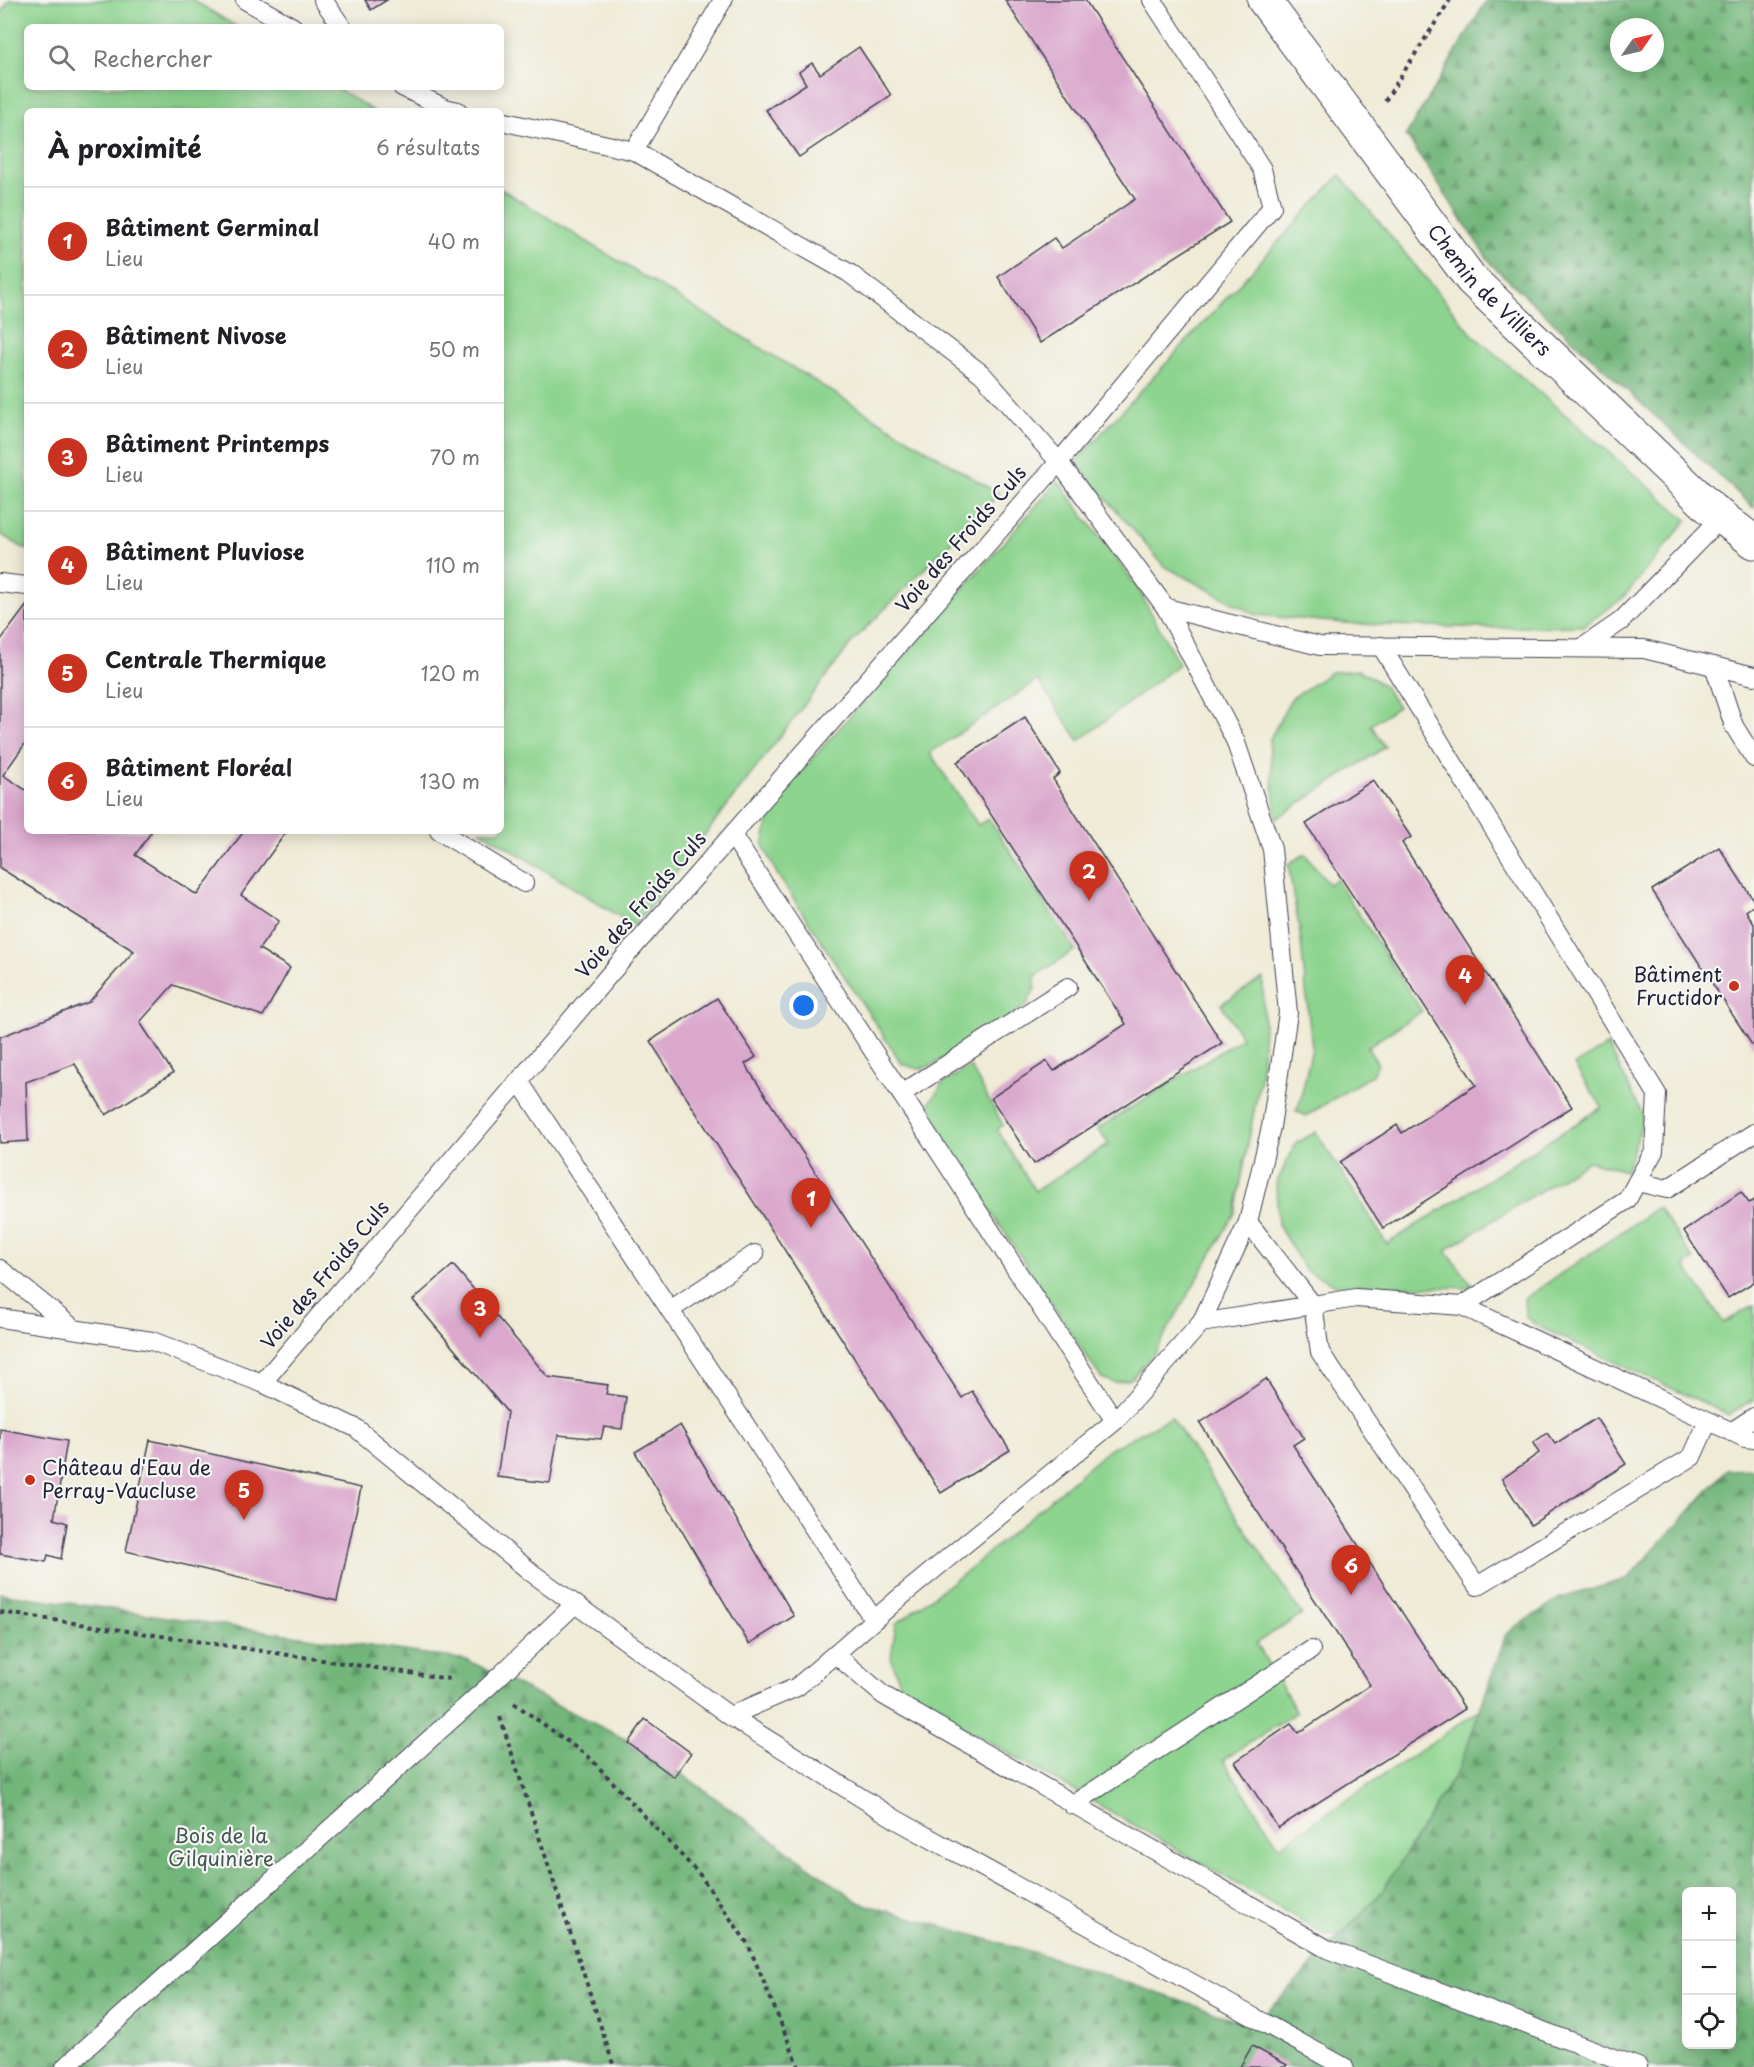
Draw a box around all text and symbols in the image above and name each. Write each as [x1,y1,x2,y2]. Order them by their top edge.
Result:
north arrow [1610,18,1664,72]
search box [24,24,504,90]
icon: search [45,41,78,74]
text: Rechercher [93,41,212,74]
text: À proximité [48,128,202,167]
text: 6 résultats [376,132,480,162]
text: Bâtiment Germinal [105,210,319,243]
street label: Chemin de Villiers [1421,217,1559,363]
text: 1 [63,226,72,256]
text: 40 m [428,226,480,256]
text: Lieu [105,243,143,273]
text: Bâtiment Nivose [105,318,287,351]
text: 2 [60,334,75,364]
text: 50 m [428,334,480,364]
text: Lieu [105,351,143,381]
text: Bâtiment Printemps [105,426,329,459]
text: 3 [61,442,74,472]
text: 70 m [430,442,480,472]
street label: Voie des Froids Culs [888,458,1033,619]
text: Lieu [105,459,143,489]
text: Bâtiment Pluviose [105,534,304,567]
text: 4 [61,550,74,580]
text: 110 m [426,550,480,580]
text: Lieu [105,567,143,597]
text: Centrale Thermique [105,642,326,675]
text: 5 [61,658,74,688]
text: 120 m [421,658,480,688]
text: Lieu [105,675,143,705]
text: Bâtiment Floréal [105,750,292,783]
text: 6 [60,766,75,796]
text: 130 m [420,766,480,796]
text: Lieu [105,783,143,813]
street label: Voie des Froids Culs [568,824,713,985]
pin: 2 [1070,852,1108,901]
pin: 4 [1446,956,1484,1005]
place label: Bâtiment Fructidor [1633,959,1723,1012]
marker: Bâtiment Fructidor [1727,979,1741,993]
your location [789,991,818,1020]
pin: 1 [792,1178,830,1228]
street label: Voie des Froids Culs [253,1193,396,1355]
pin: 3 [460,1288,500,1338]
place label: Château d'Eau de Perray-Vaucluse [42,1452,211,1505]
pin: 5 [224,1470,264,1520]
marker: Château d'Eau de Perray-Vaucluse [23,1473,37,1487]
pin: 6 [1332,1546,1370,1595]
park label: Bois de la Gilquinière [168,1820,274,1873]
map controls [1682,1887,1736,2049]
button: + [1682,1887,1736,1941]
button: − [1682,1941,1736,1995]
button: locate [1682,1995,1736,2049]

